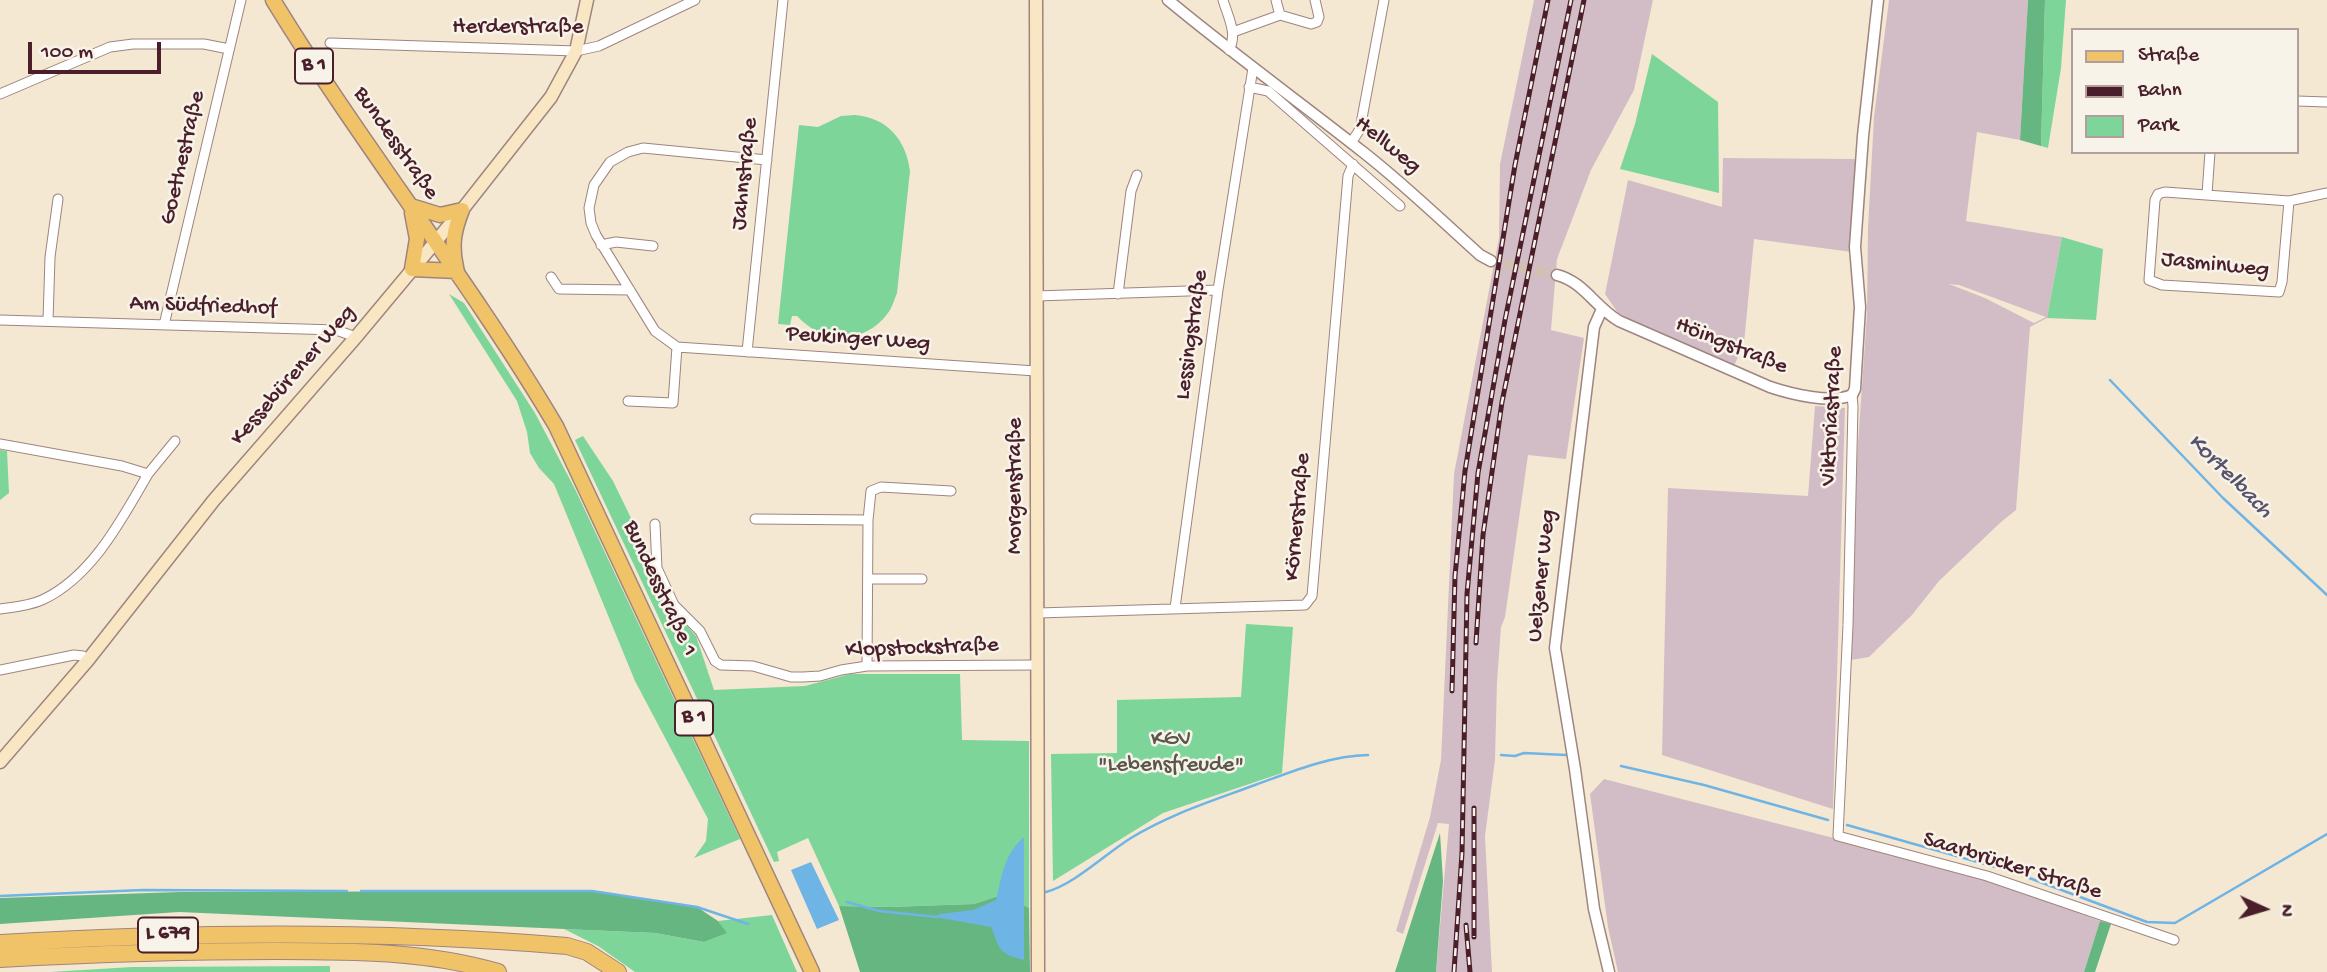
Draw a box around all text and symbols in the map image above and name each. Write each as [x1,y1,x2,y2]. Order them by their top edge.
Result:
street label: Herderstraße [452,14,584,42]
scale bar [32,28,164,72]
legend [2072,28,2299,154]
text: 100 m [41,41,93,66]
text: Straße [2138,44,2199,69]
road number: B 1 [295,48,333,84]
text: Bahn [2138,79,2182,104]
street label: Bundesstraße [346,82,444,206]
street label: Goethestraße [155,88,213,228]
street label: Hellweg [1348,111,1426,181]
text: Park [2138,114,2178,139]
street label: Jahnstraße [726,116,766,232]
street label: Jasminweg [2160,247,2270,285]
street label: Lessingstraße [1170,268,1216,402]
street label: Am Südfriedhof [129,291,277,323]
street label: Kessebürener Weg [225,300,363,452]
street label: Höingstraße [1671,312,1791,382]
street label: Peukinger Weg [785,321,931,359]
street label: Viktoriastraße [1816,345,1850,487]
street label: Morgenstraße [1002,418,1030,554]
water label: Kortelbach [2180,428,2278,526]
street label: Körnerstraße [1280,452,1318,582]
street label: Uelzener Weg [1522,508,1564,644]
street label: Bundesstraße 1 [616,517,702,661]
street label: Klopstockstraße [845,633,999,665]
road number: B 1 [675,700,713,736]
park label: KGV "Lebensfreude" [1098,726,1244,780]
street label: Saarbrücker Straße [1919,827,2105,907]
north arrow [2229,874,2299,944]
text: N [2274,904,2297,917]
road number: L 679 [138,918,198,953]

